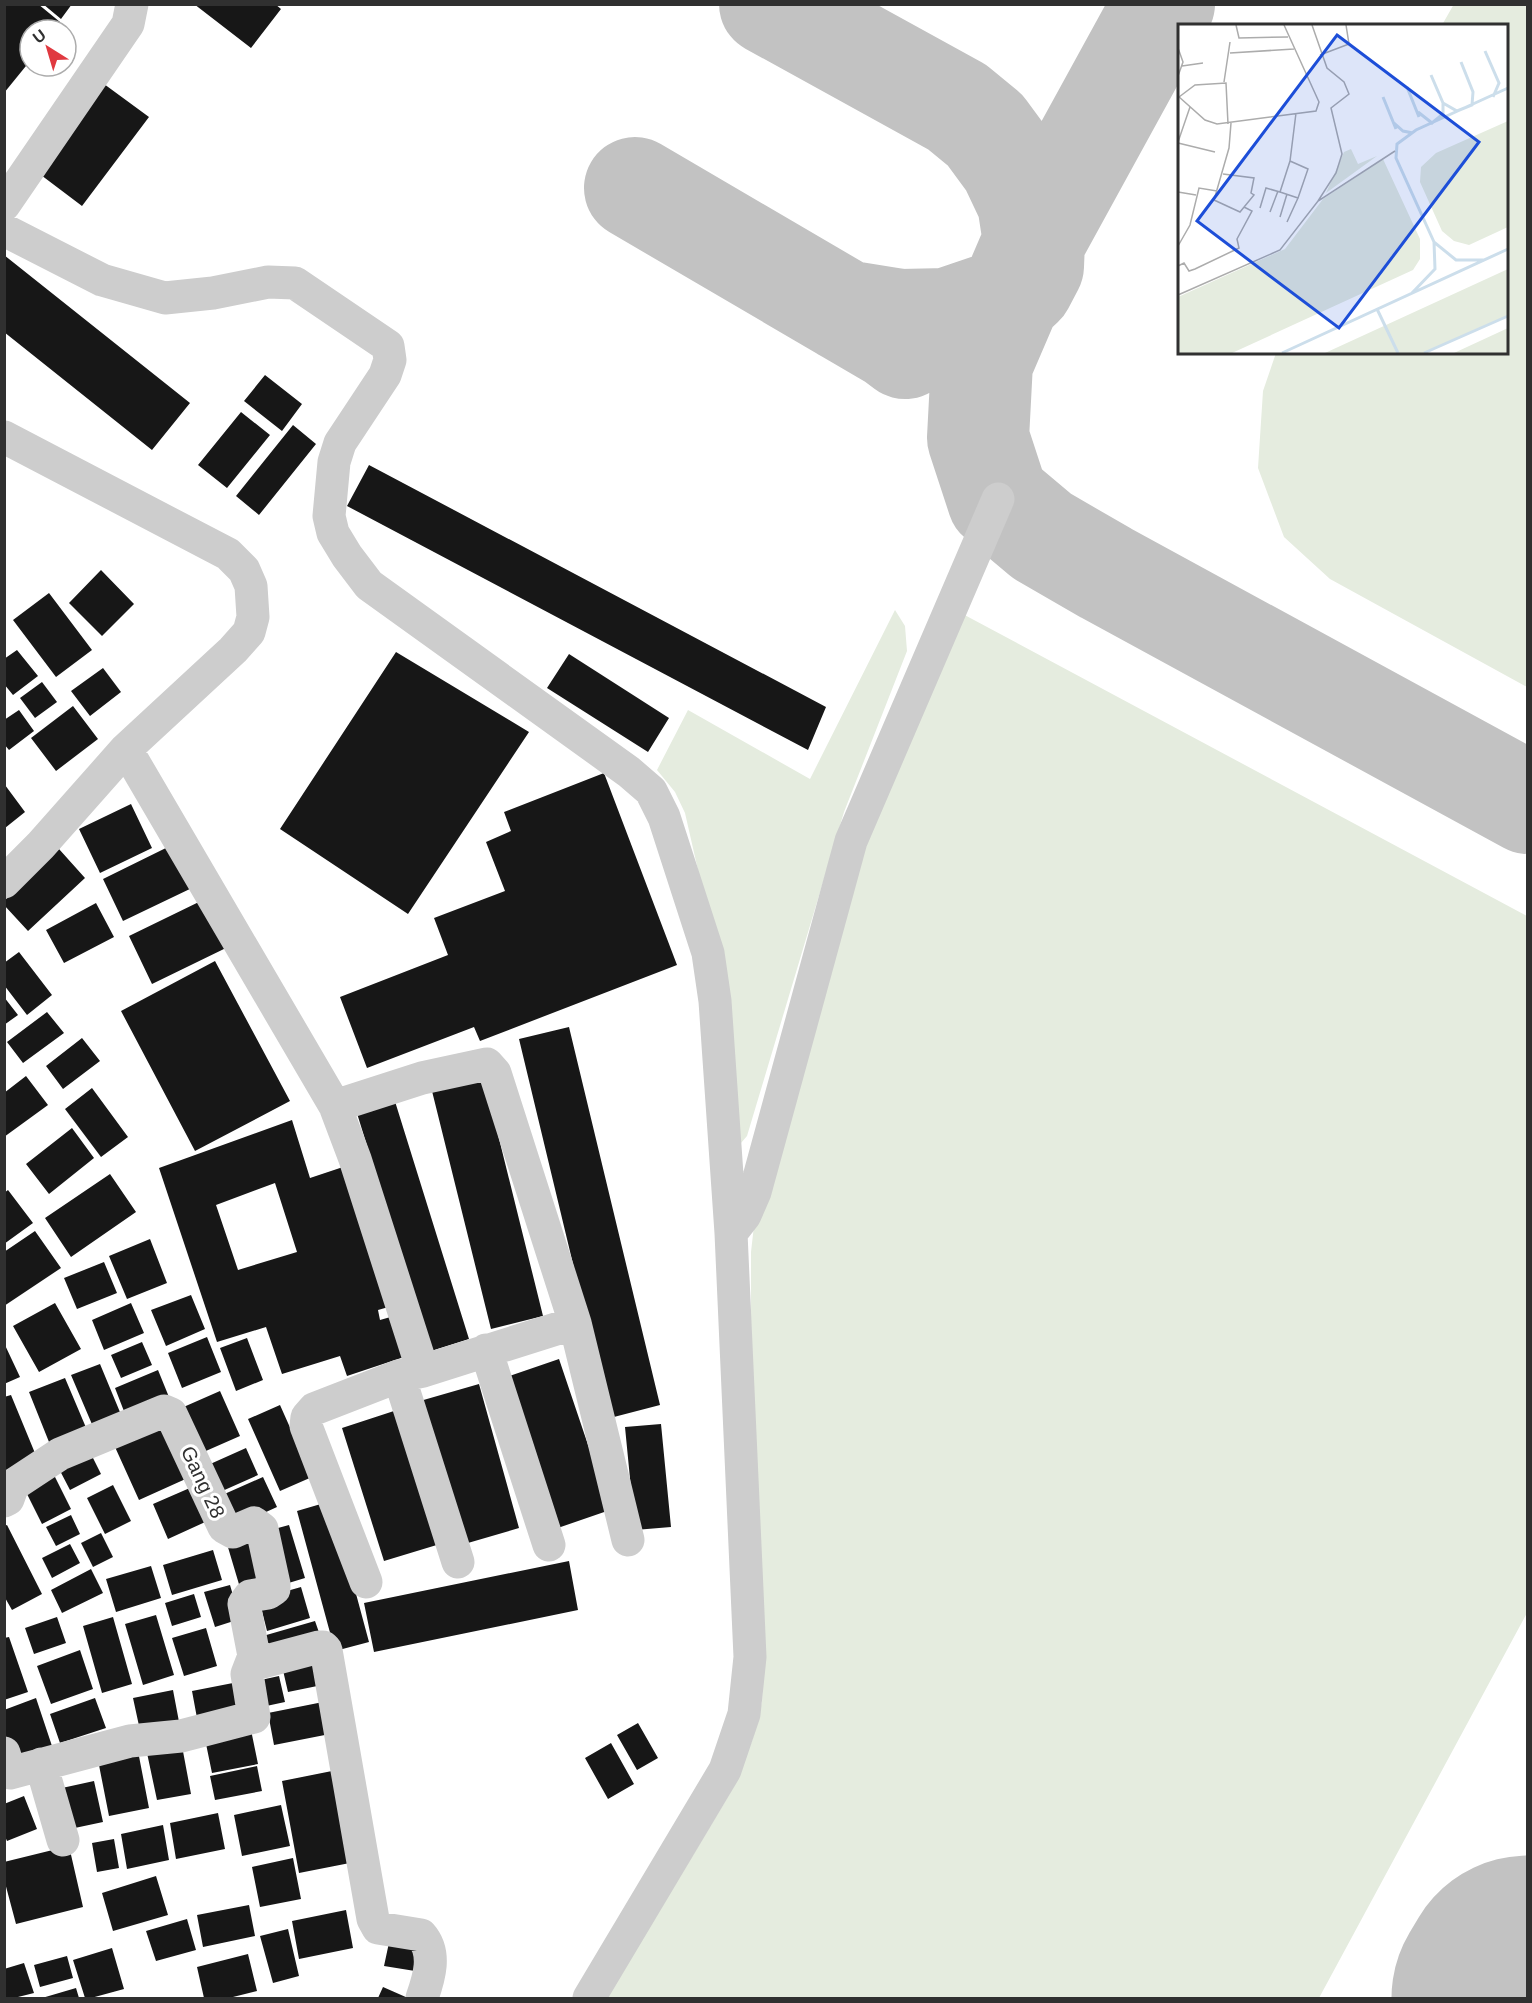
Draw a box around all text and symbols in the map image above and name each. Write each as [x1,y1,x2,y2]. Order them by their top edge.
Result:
north arrow [18,18,78,78]
inset map [1178,24,1508,354]
text: U [30,26,49,47]
street label: Gang 28 [177,1443,229,1521]

